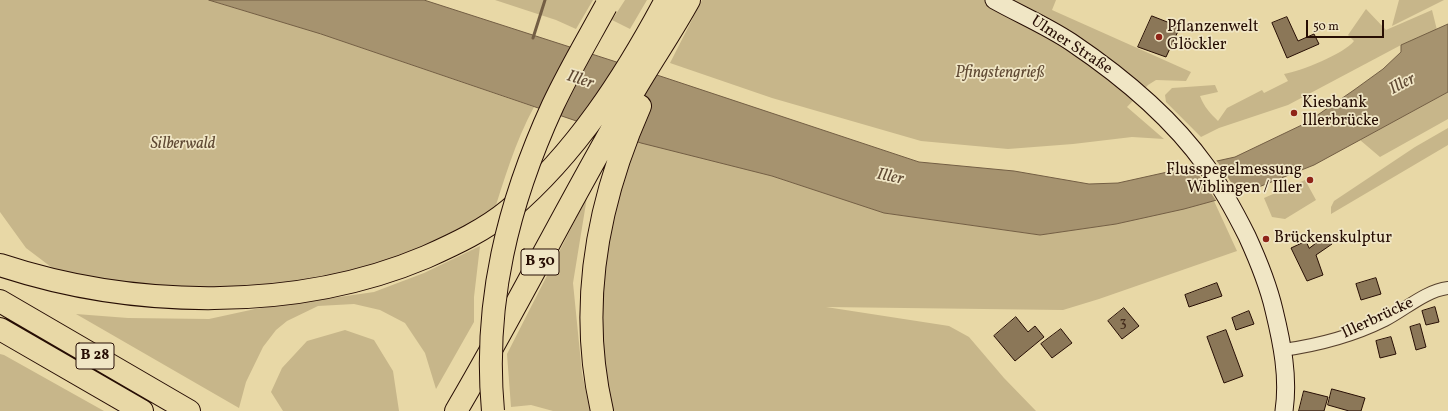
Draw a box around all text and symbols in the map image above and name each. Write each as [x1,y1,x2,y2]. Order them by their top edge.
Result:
street label: Ulmer Straße [1027,12,1115,80]
scale bar [1308,12,1386,38]
place label: Pflanzenwelt Glöckler [1167,18,1259,56]
text: 50 m [1313,19,1339,35]
marker: Pflanzenwelt Glöckler [1154,32,1164,42]
park label: Pfingstengrieß [955,64,1045,84]
water label: Iller [564,67,596,95]
water label: Iller [1386,70,1420,100]
place label: Kiesbank Illerbrücke [1302,94,1379,132]
marker: Kiesbank Illerbrücke [1289,108,1299,118]
park label: Silberwald [150,135,216,155]
place label: Flusspegelmessung Wiblingen / Iller [1166,161,1302,199]
water label: Iller [875,165,905,191]
marker: Flusspegelmessung Wiblingen / Iller [1305,175,1315,185]
place label: Brückenskulptur [1274,229,1392,249]
marker: Brückenskulptur [1261,234,1271,244]
road number: B 30 [521,249,559,275]
street label: Illerbrücke [1339,294,1417,344]
house number: 3 [1119,315,1127,331]
road number: B 28 [76,343,114,369]

